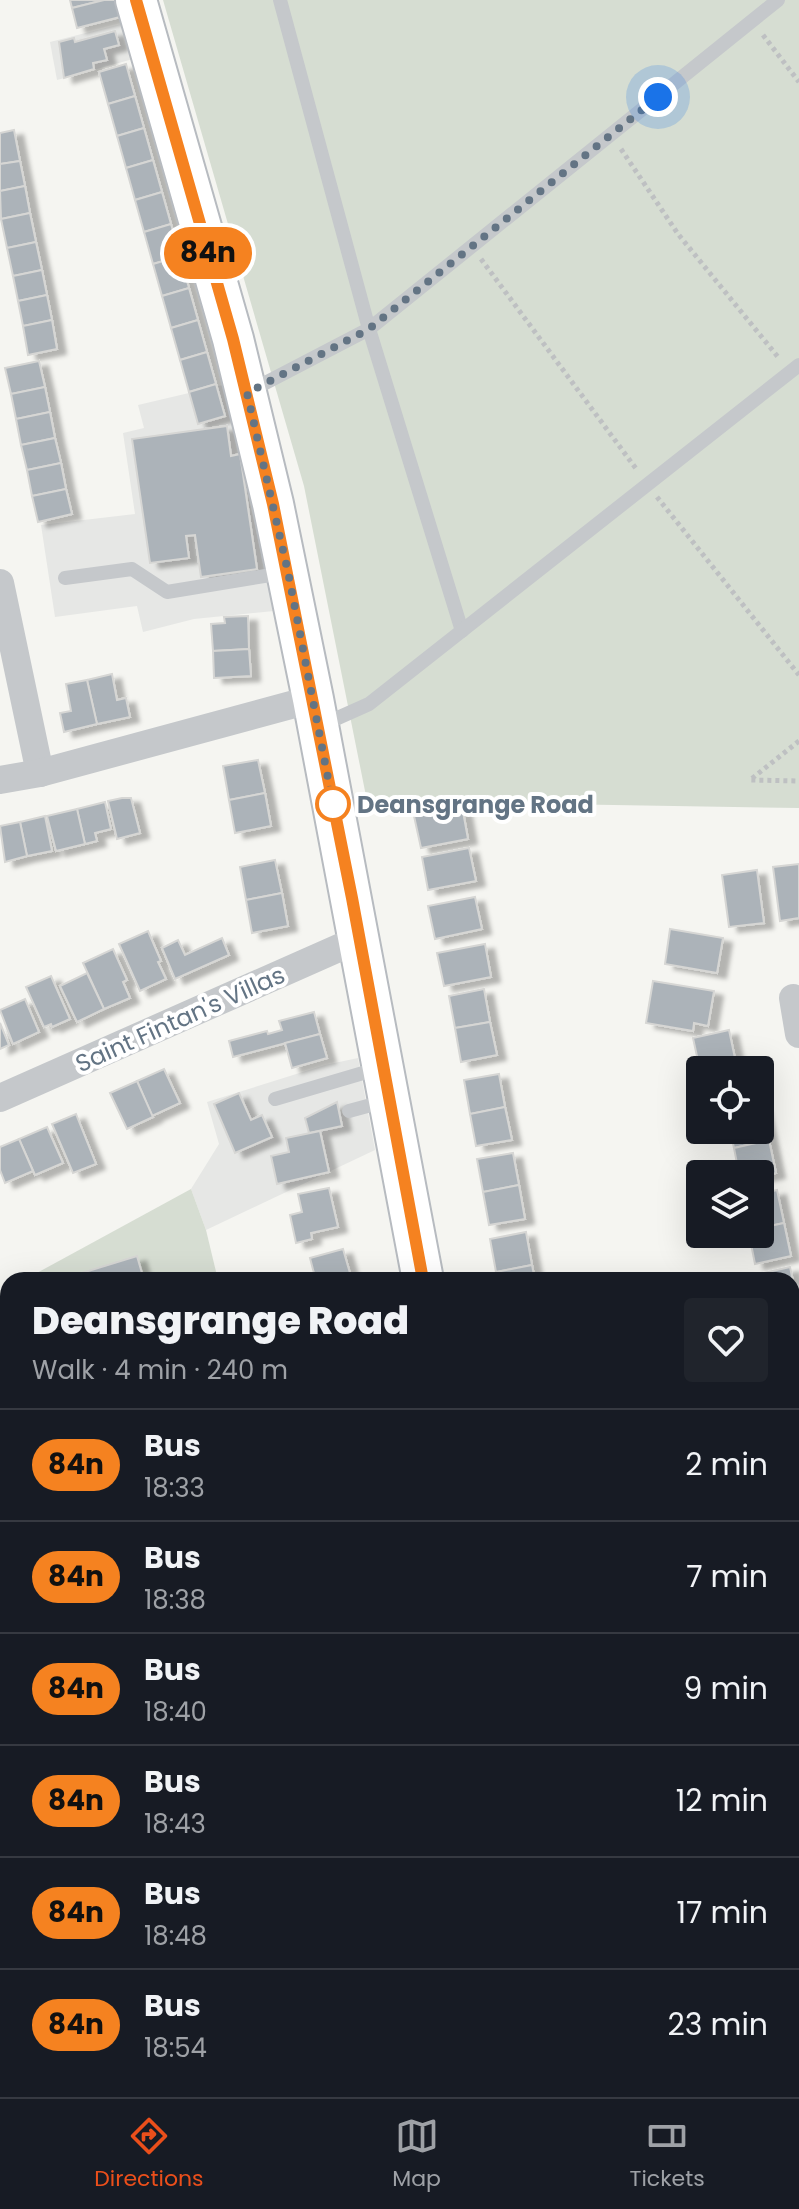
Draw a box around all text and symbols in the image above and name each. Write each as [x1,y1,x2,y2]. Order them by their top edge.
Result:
your location [638,77,678,117]
line badge: 84n [162,227,254,279]
text: 84n [180,233,236,272]
marker: Deansgrange Road [316,787,350,821]
place label: Deansgrange Road [357,788,594,821]
street label: Saint Fintan's Villas [70,958,290,1080]
map controls [686,1056,774,1248]
button: locate [686,1056,774,1144]
button: layers [686,1160,774,1248]
text: Deansgrange Road [32,1294,409,1347]
button: heart [684,1298,768,1382]
text: Walk · 4 min · 240 m [32,1352,288,1388]
text: Bus [144,1424,201,1467]
text: 2 min [685,1443,768,1486]
text: 84n [48,1445,104,1484]
text: 18:33 [144,1470,205,1506]
text: Bus [144,1536,201,1579]
text: 7 min [686,1555,768,1598]
text: 84n [48,1557,104,1596]
text: 18:38 [144,1582,206,1618]
text: Bus [144,1648,201,1691]
text: 9 min [684,1667,768,1710]
text: 84n [48,1669,104,1708]
text: 18:40 [144,1694,207,1730]
text: Bus [144,1760,201,1803]
text: 12 min [676,1779,768,1822]
text: 84n [48,1781,104,1820]
text: 18:43 [144,1806,206,1842]
text: Bus [144,1872,201,1915]
text: 17 min [677,1891,768,1934]
text: 84n [48,1893,104,1932]
text: 18:48 [144,1918,207,1954]
text: Bus [144,1984,201,2027]
text: 23 min [668,2003,768,2046]
text: 84n [48,2005,104,2044]
text: 18:54 [144,2030,207,2066]
tab: Directions [94,2114,204,2195]
tab: Map [392,2114,441,2195]
tab: Tickets [630,2114,705,2195]

